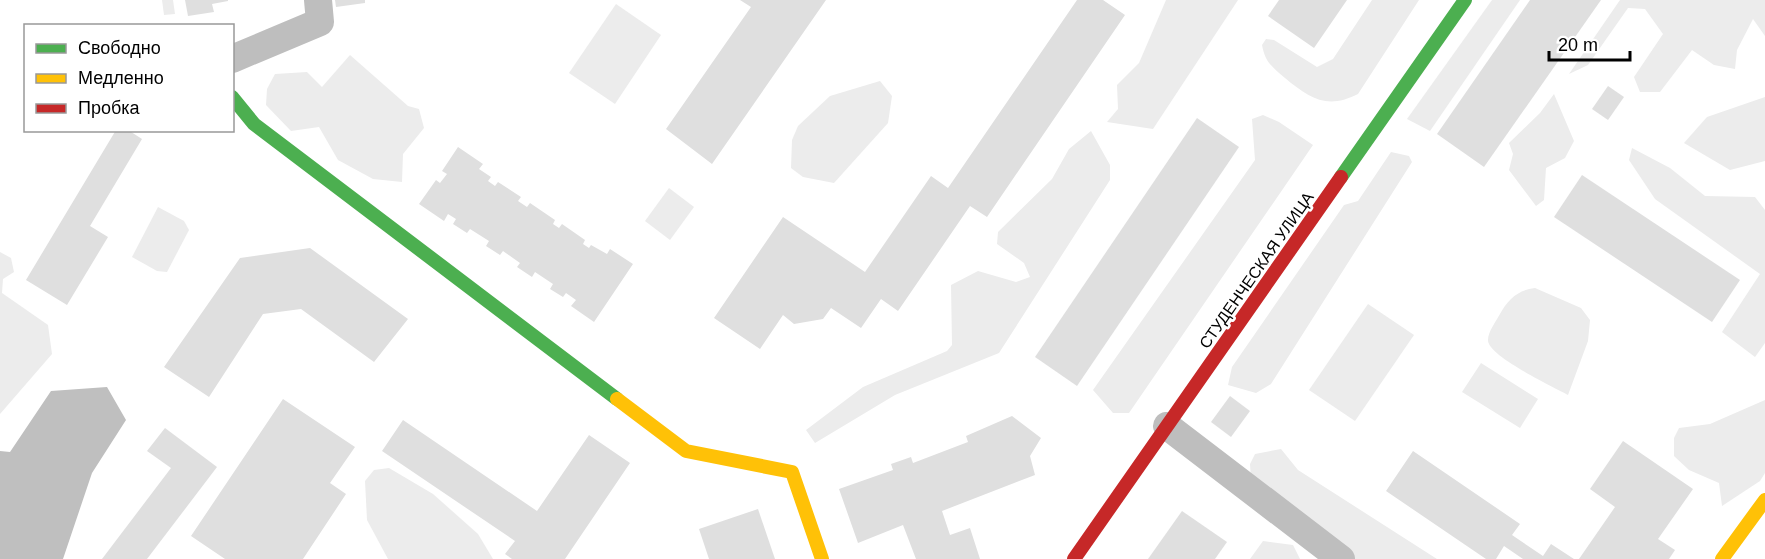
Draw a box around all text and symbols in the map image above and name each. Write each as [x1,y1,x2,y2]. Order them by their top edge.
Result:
legend [24,24,234,132]
scale bar [1549,24,1630,62]
text: 20 m [1558,35,1598,55]
text: Свободно [78,38,161,58]
text: Медленно [78,68,164,88]
text: Пробка [78,98,141,118]
street label: СТУДЕНЧЕСКАЯ УЛИЦА [1196,189,1317,351]

